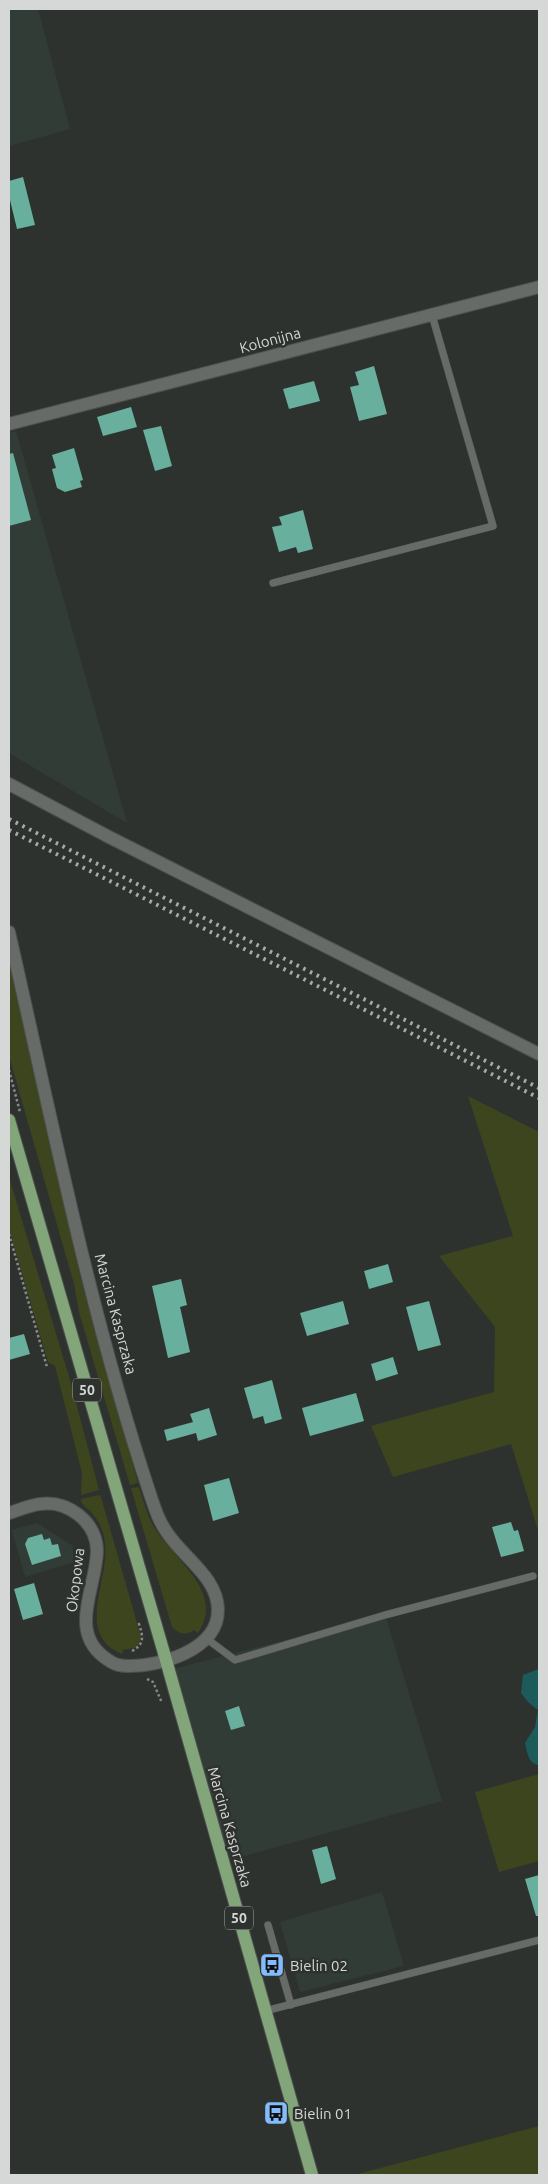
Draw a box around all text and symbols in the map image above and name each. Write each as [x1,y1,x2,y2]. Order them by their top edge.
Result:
street label: Kolonijna [238,324,302,356]
street label: Marcina Kasprzaka [92,1252,140,1376]
road number: 50 [73,1378,101,1402]
street label: Okopowa [63,1547,87,1613]
street label: Marcina Kasprzaka [205,1765,255,1889]
road number: 50 [225,1906,253,1930]
bus stop icon: Bielin 02 [259,1952,285,1978]
place label: Bielin 02 [290,1957,348,1974]
bus stop icon: Bielin 01 [263,2100,289,2126]
place label: Bielin 01 [294,2105,352,2122]

